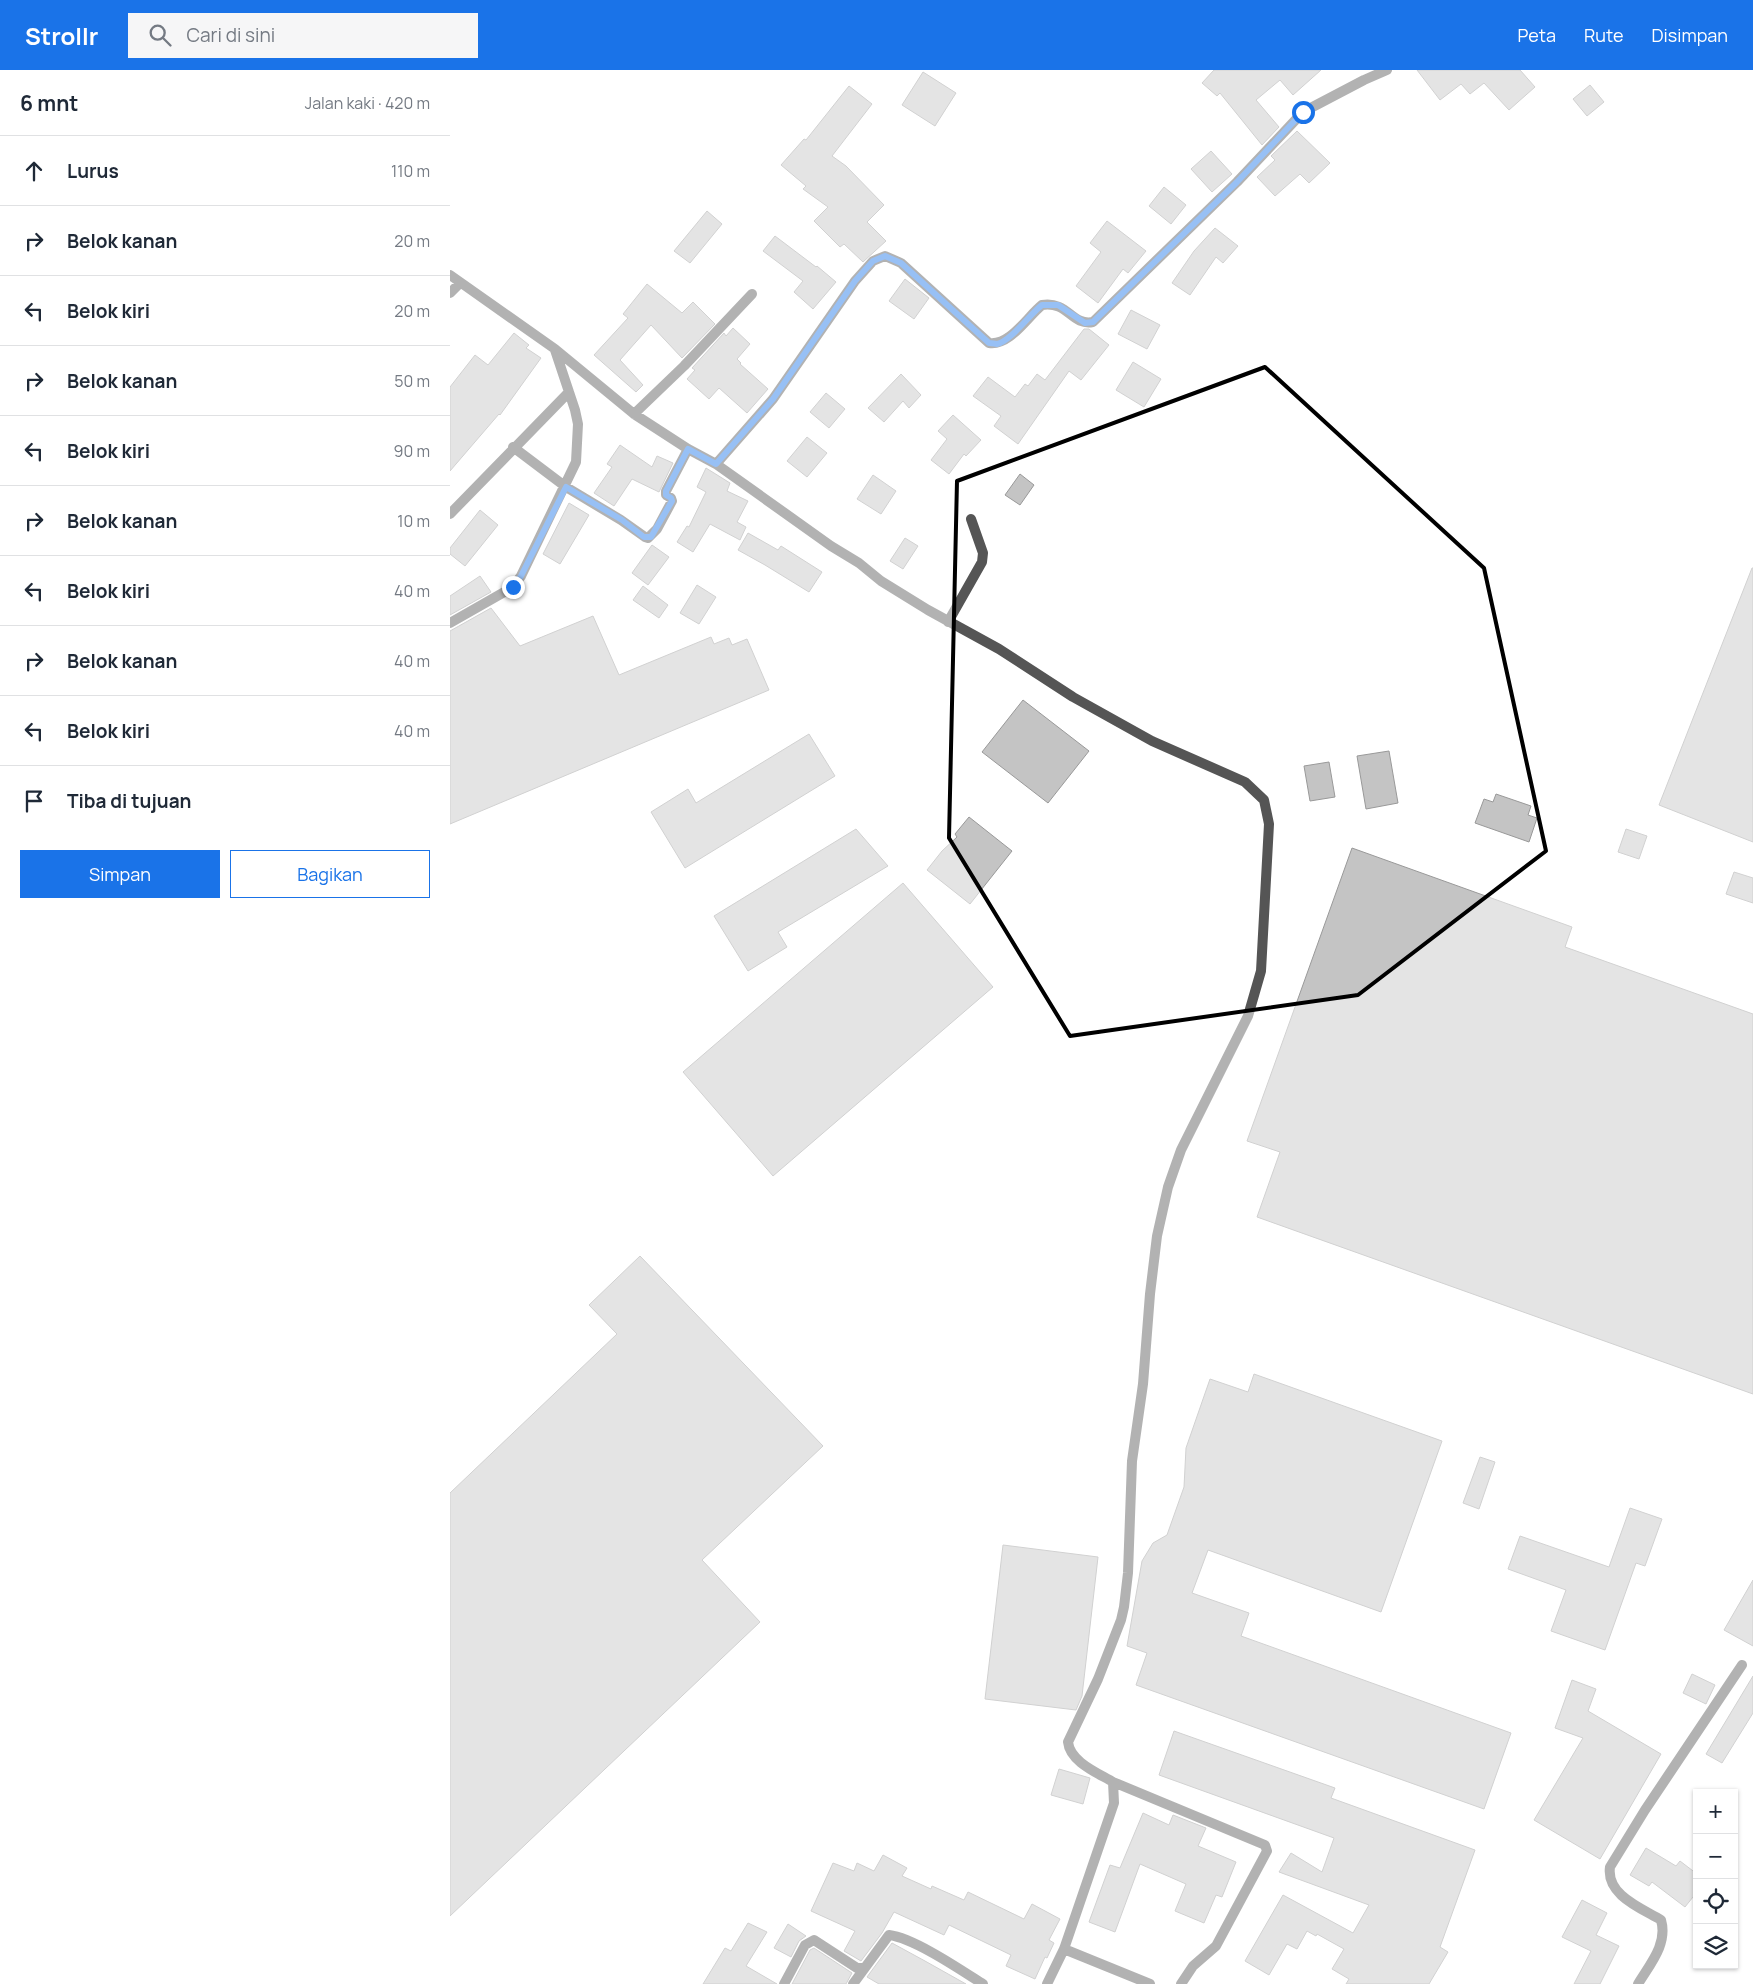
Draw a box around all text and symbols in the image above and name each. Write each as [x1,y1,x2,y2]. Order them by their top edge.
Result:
search box [128,13,478,58]
text: Strollr [25,19,98,52]
icon: search [146,21,174,49]
text: Cari di sini [186,22,275,48]
text: Peta [1517,23,1556,47]
text: Rute [1584,23,1623,47]
text: Disimpan [1651,23,1728,47]
text: 6 mnt [20,89,78,117]
text: Jalan kaki · 420 m [305,92,430,114]
route start [1292,101,1315,124]
icon: ahead [20,157,48,185]
text: Lurus [67,158,119,184]
text: 110 m [391,160,430,182]
icon: right [20,227,48,255]
text: Belok kanan [67,228,177,254]
text: 20 m [394,230,430,252]
icon: left [20,297,48,325]
text: Belok kiri [67,298,150,324]
text: 20 m [394,300,430,322]
icon: right [20,367,48,395]
text: Belok kanan [67,368,177,394]
text: 50 m [394,370,430,392]
icon: left [20,437,48,465]
text: Belok kiri [67,438,150,464]
text: 90 m [394,440,430,462]
icon: right [20,507,48,535]
text: Belok kanan [67,508,177,534]
text: 10 m [397,510,430,532]
route end [502,576,525,599]
icon: left [20,577,48,605]
text: Belok kiri [67,578,150,604]
text: 40 m [394,580,430,602]
icon: right [20,647,48,675]
text: Belok kanan [67,648,177,674]
text: 40 m [394,650,430,672]
icon: left [20,717,48,745]
text: Belok kiri [67,718,150,744]
text: 40 m [394,720,430,742]
icon: arrive [20,787,48,815]
text: Tiba di tujuan [67,788,191,814]
button: Simpan [20,850,220,898]
button: Bagikan [230,850,430,898]
map controls [1693,1789,1738,1969]
button: + [1693,1789,1738,1834]
button: − [1693,1834,1738,1879]
button: locate [1693,1879,1738,1924]
button: layers [1693,1924,1738,1969]

